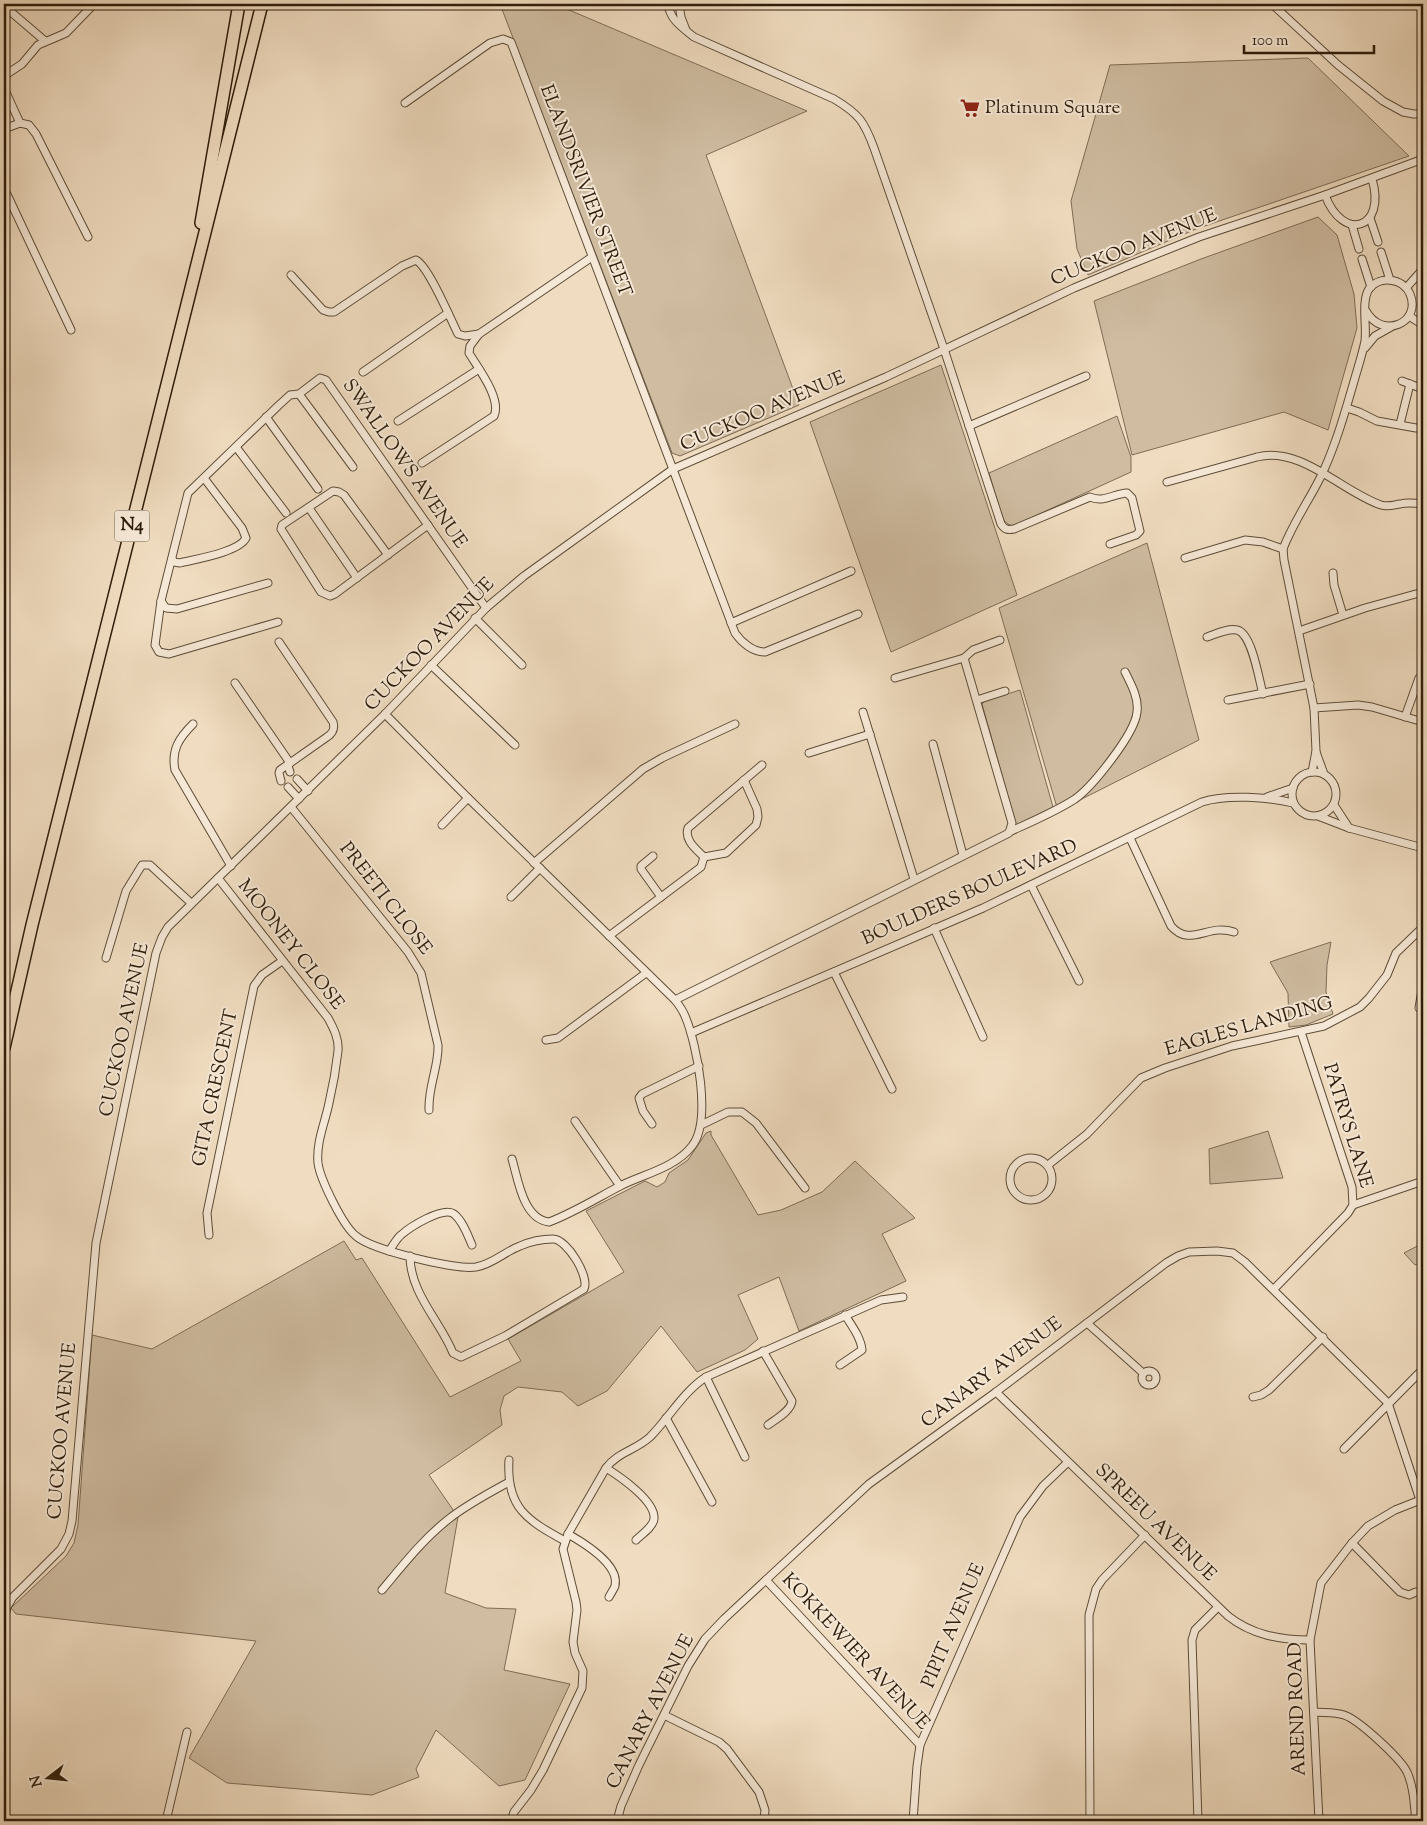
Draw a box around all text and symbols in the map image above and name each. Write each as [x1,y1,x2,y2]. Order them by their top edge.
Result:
scale bar [1244,22,1374,54]
text: 100 m [1252,31,1289,52]
street label: ELANDSRIVIER STREET [532,81,638,301]
place label: Platinum Square [985,95,1121,122]
supermarket icon: Platinum Square [959,97,981,119]
street label: CUCKOO AVENUE [1047,202,1222,294]
street label: CUCKOO AVENUE [676,365,850,459]
street label: SWALLOWS AVENUE [335,374,473,555]
road number: N4 [114,511,150,542]
street label: CUCKOO AVENUE [359,572,502,718]
street label: BOULDERS BOULEVARD [858,833,1082,953]
street label: PREETI CLOSE [332,837,438,962]
street label: MOONEY CLOSE [230,874,350,1016]
street label: CUCKOO AVENUE [93,940,157,1119]
street label: EAGLES LANDING [1162,990,1336,1064]
street label: GITA CRESCENT [186,1007,246,1169]
street label: PATRYS LANE [1315,1060,1379,1192]
street label: CANARY AVENUE [916,1311,1069,1435]
street label: CUCKOO AVENUE [42,1341,84,1520]
street label: SPREEU AVENUE [1088,1458,1222,1589]
street label: PIPIT AVENUE [916,1559,993,1692]
street label: KOKKEWIER AVENUE [775,1567,936,1737]
street label: CANARY AVENUE [600,1629,702,1794]
street label: AREND ROAD [1282,1642,1314,1776]
north arrow [22,1752,72,1802]
text: N [26,1773,49,1789]

